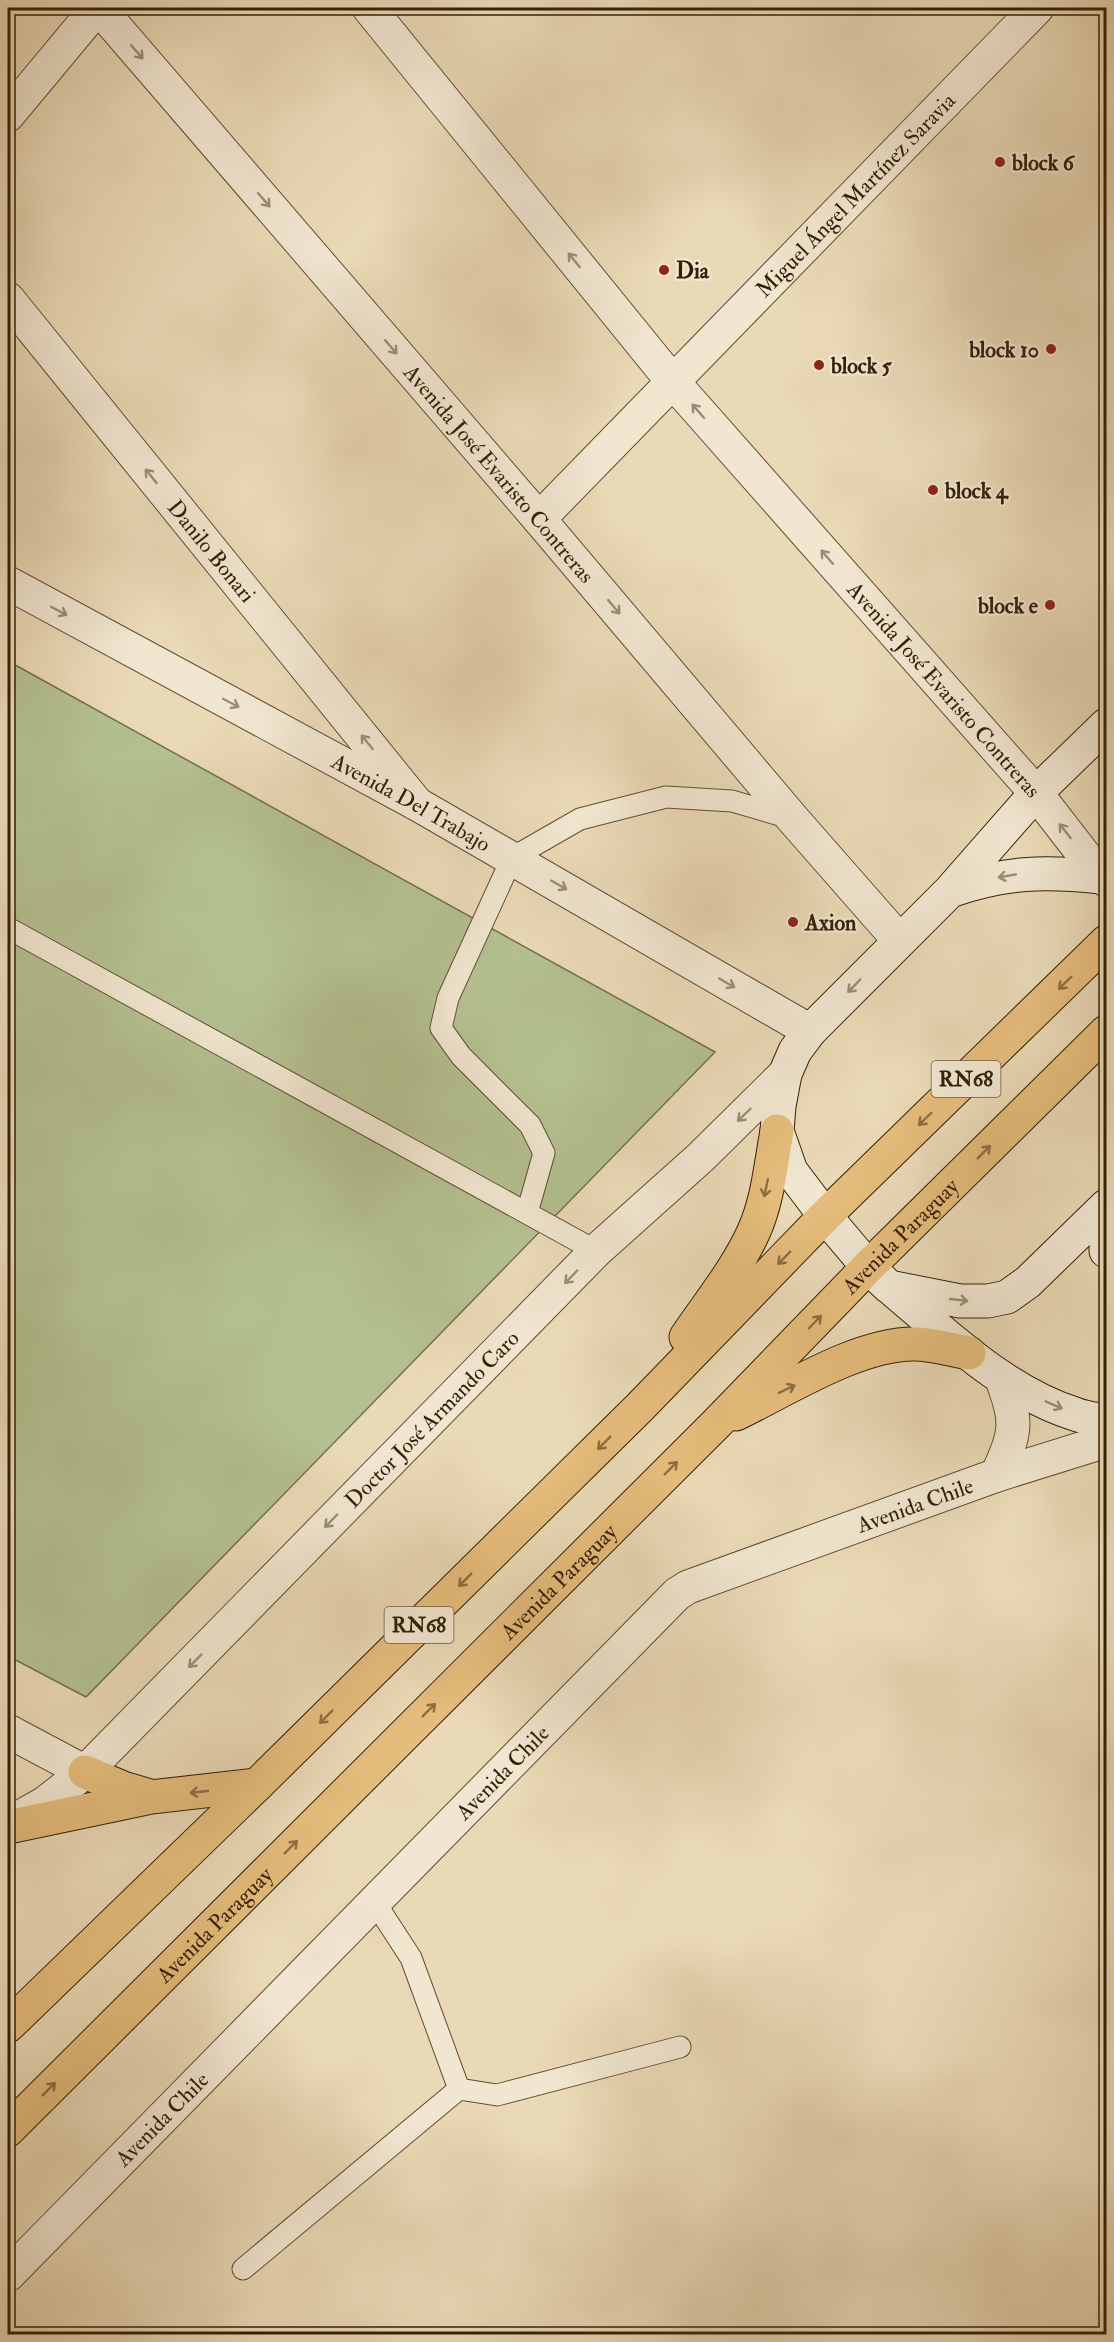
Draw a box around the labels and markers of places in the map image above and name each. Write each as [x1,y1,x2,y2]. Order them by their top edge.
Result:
place label: block 6 [1011,149,1076,177]
marker: block 6 [993,155,1007,169]
place label: Dia [676,257,710,285]
marker: Dia [657,263,671,277]
place label: block 10 [968,336,1039,364]
marker: block 10 [1044,342,1058,356]
place label: block 5 [830,352,892,380]
marker: block 5 [812,358,826,372]
place label: block 4 [944,477,1010,505]
marker: block 4 [926,483,940,497]
place label: block e [977,592,1039,620]
marker: block e [1043,598,1057,612]
place label: Axion [804,909,857,937]
marker: Axion [786,915,800,929]

